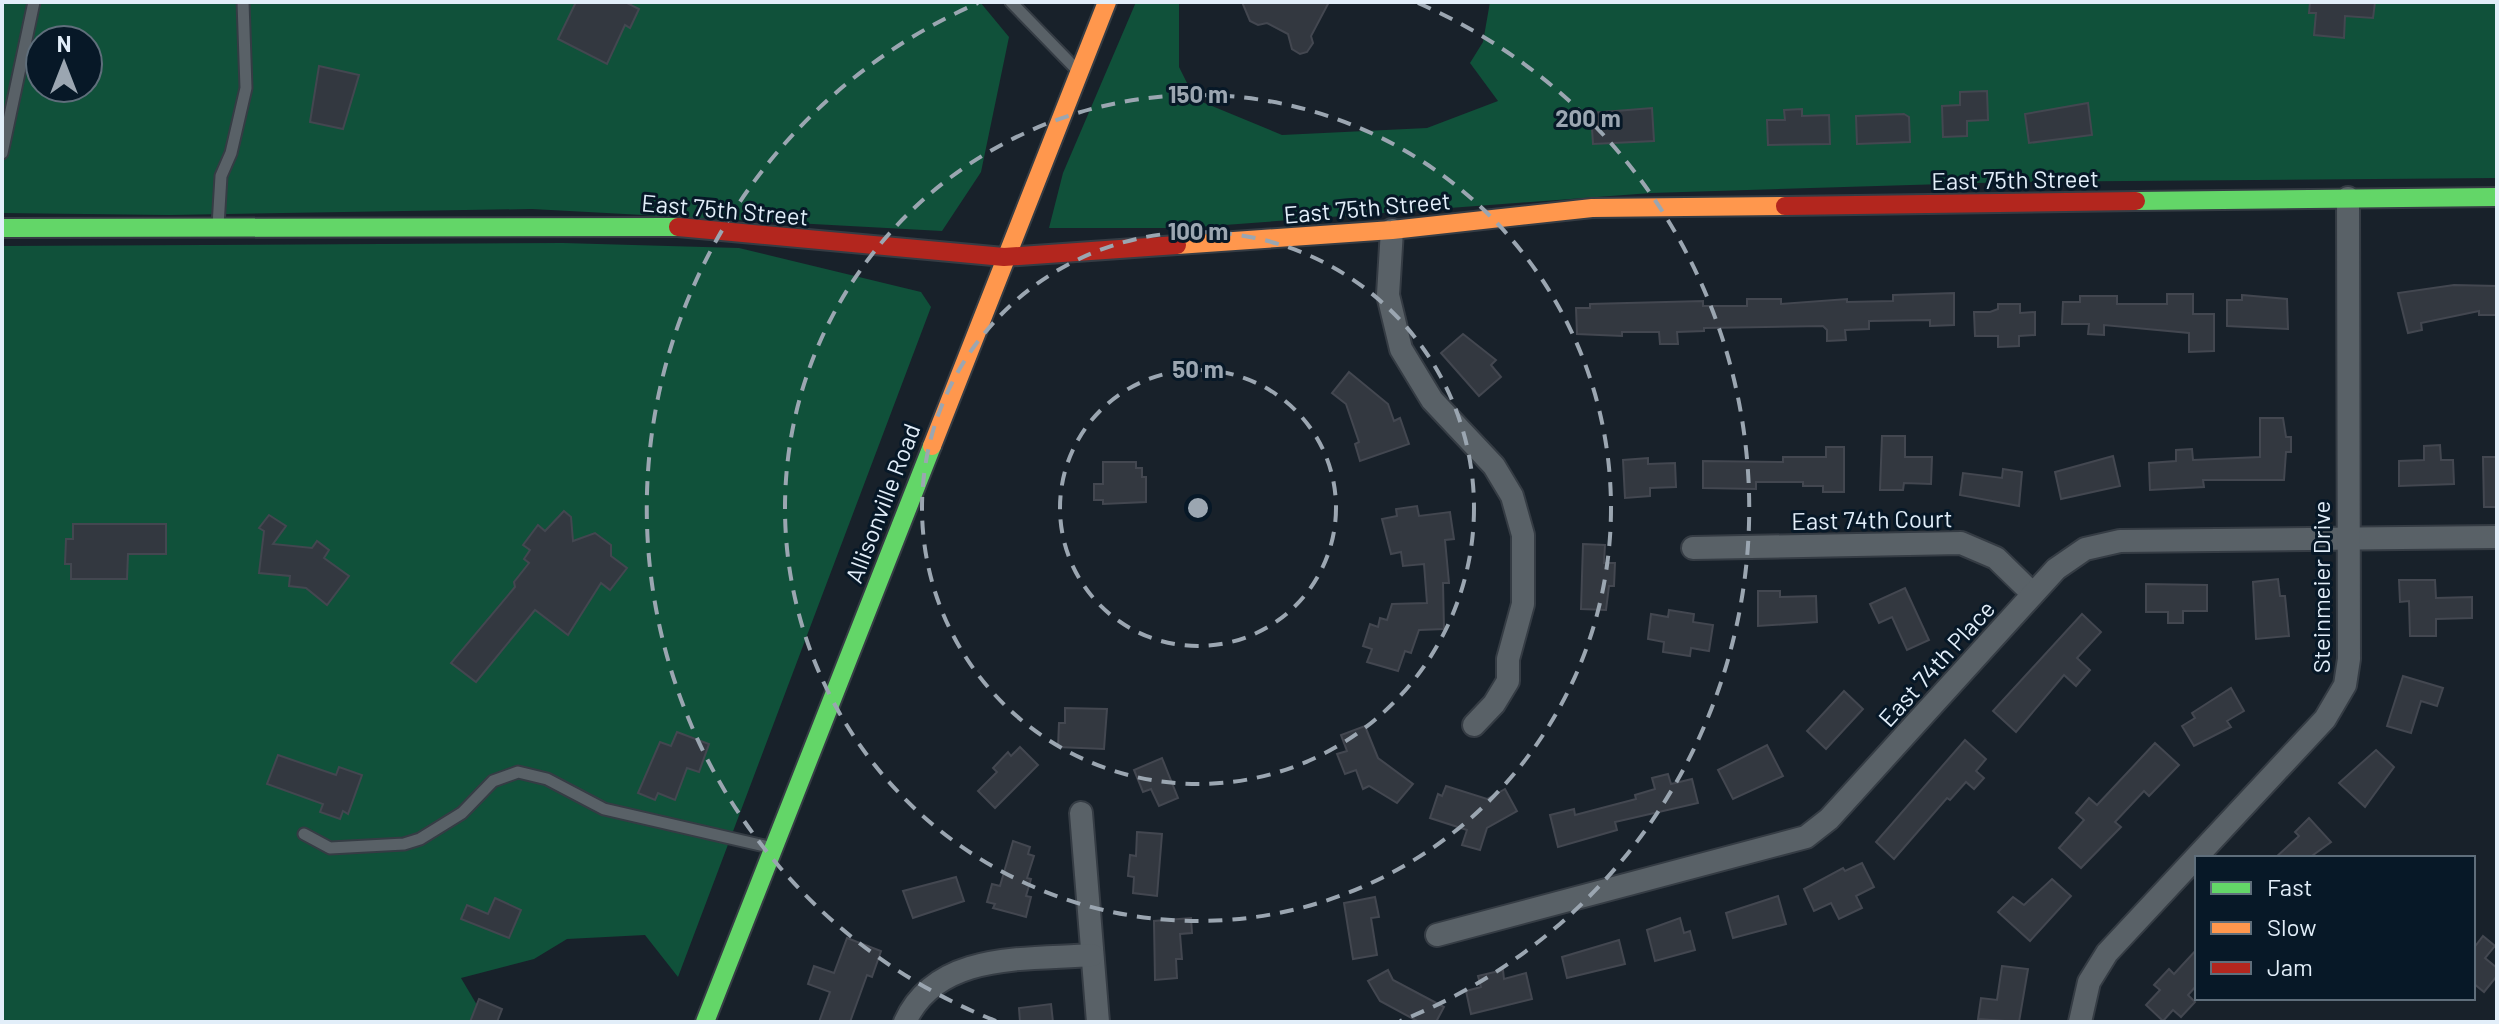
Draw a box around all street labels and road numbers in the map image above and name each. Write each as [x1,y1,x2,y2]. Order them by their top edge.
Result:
street label: East 75th Street [1931,163,2099,195]
street label: East 75th Street [1282,185,1452,229]
street label: East 75th Street [640,187,810,231]
street label: Allisonville Road [838,419,926,587]
street label: Steinmeier Drive [2306,501,2335,673]
street label: East 74th Court [1791,503,1953,535]
street label: East 74th Place [1872,594,2000,732]

